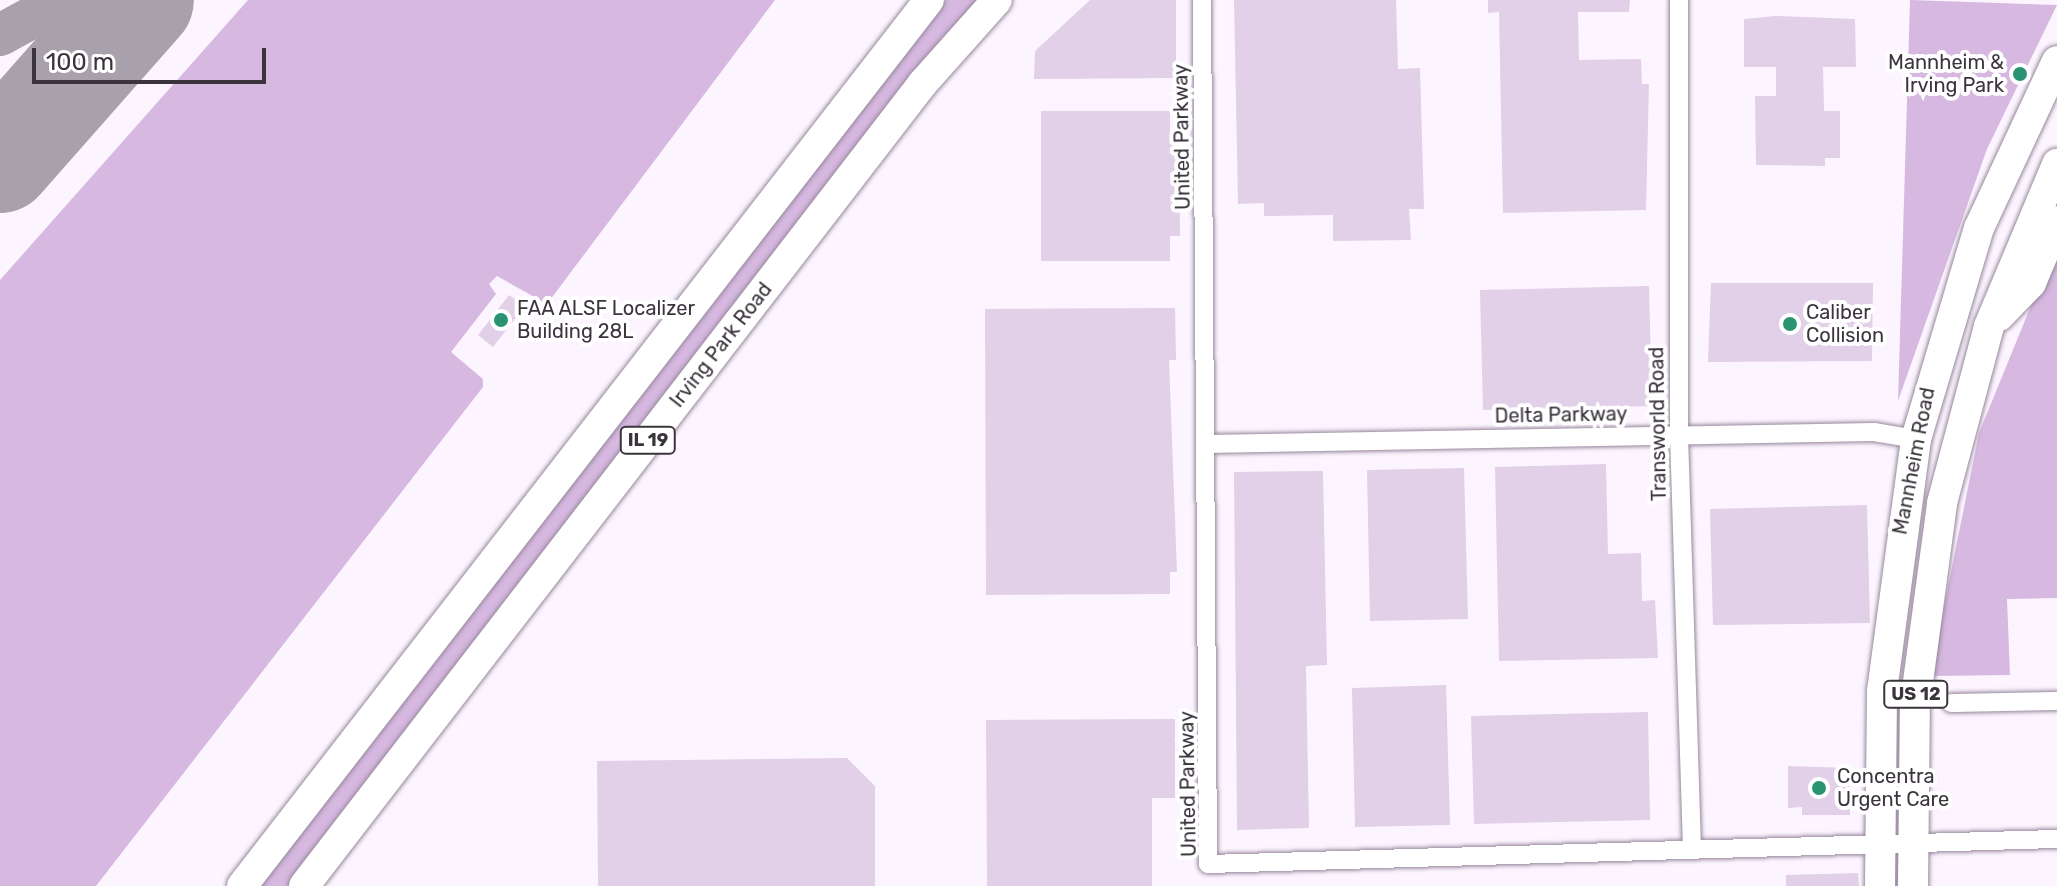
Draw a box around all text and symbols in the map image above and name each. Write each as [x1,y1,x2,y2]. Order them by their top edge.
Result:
scale bar [36,32,270,82]
text: 100 m [46,48,114,76]
place label: Mannheim & Irving Park [1888,50,2004,97]
street label: United Parkway [1169,64,1195,210]
marker: Mannheim & Irving Park [2011,65,2029,83]
street label: Irving Park Road [665,278,777,412]
place label: FAA ALSF Localizer Building 28L [517,296,696,343]
place label: Caliber Collision [1806,300,1884,347]
marker: FAA ALSF Localizer Building 28L [492,311,510,329]
marker: Caliber Collision [1781,315,1799,333]
street label: Transworld Road [1645,347,1671,501]
street label: Mannheim Road [1888,385,1940,537]
street label: Delta Parkway [1494,402,1628,428]
road number: IL 19 [618,426,678,454]
road number: US 12 [1882,680,1950,708]
street label: United Parkway [1175,711,1201,857]
place label: Concentra Urgent Care [1837,764,1949,811]
marker: Concentra Urgent Care [1808,777,1830,799]

